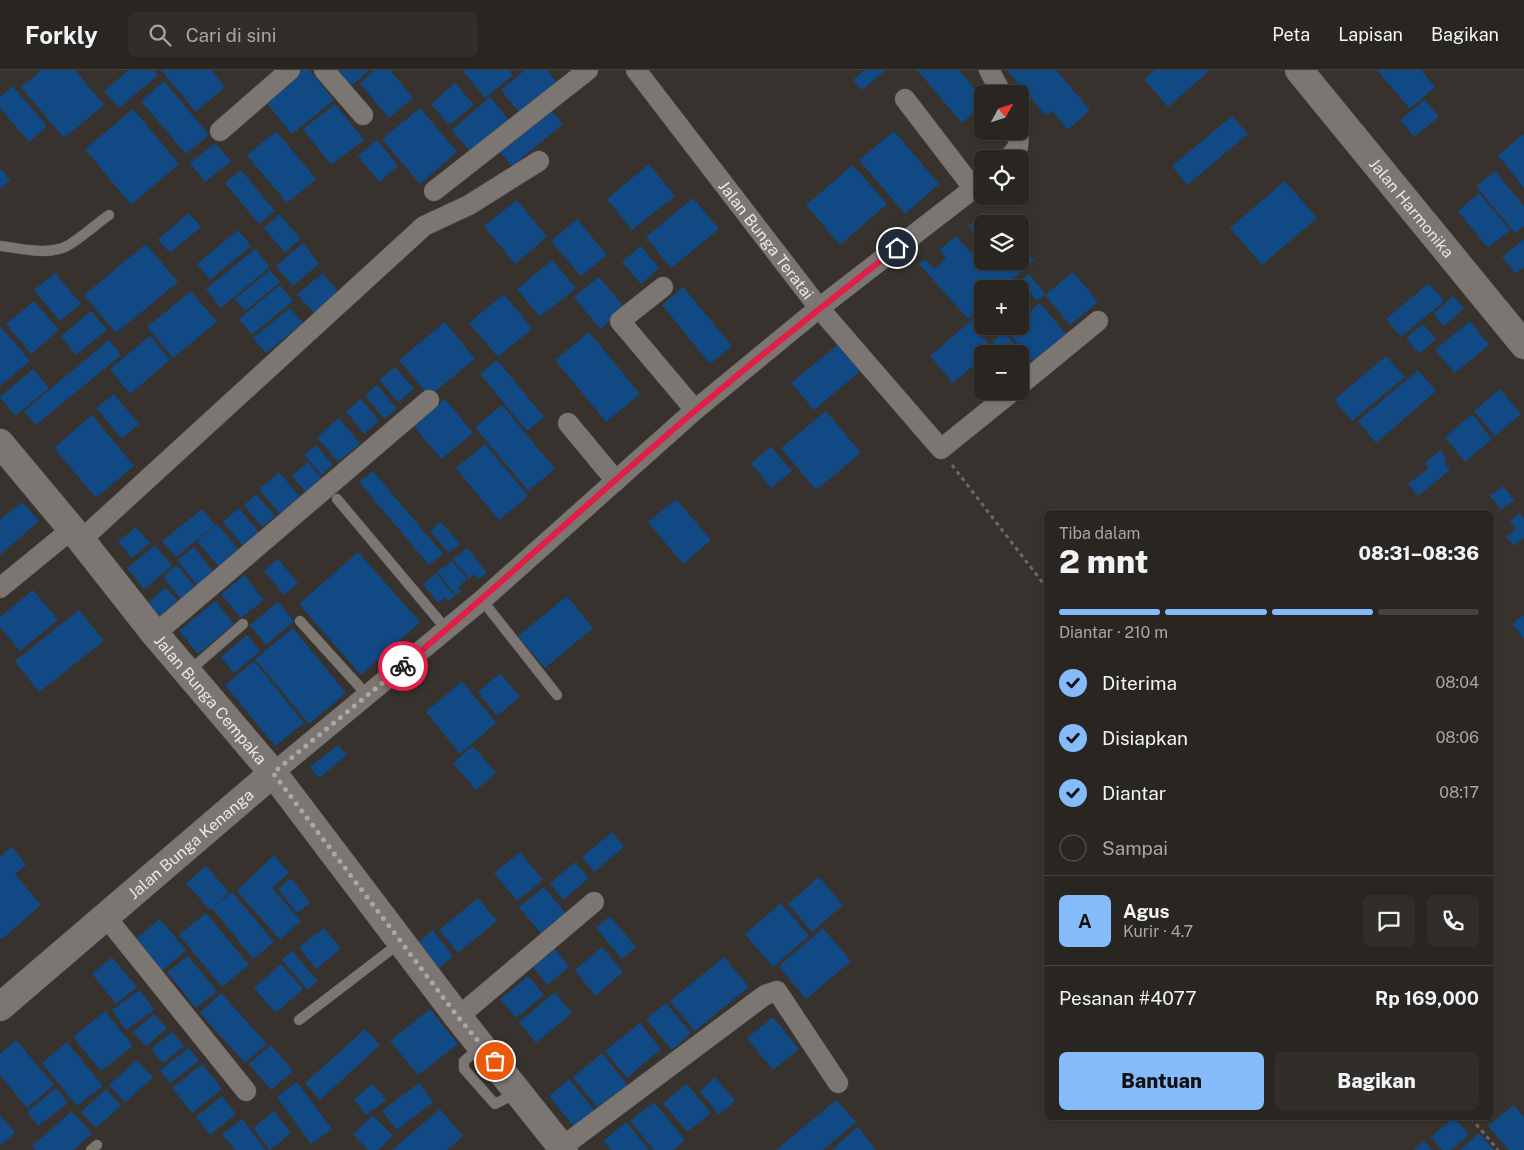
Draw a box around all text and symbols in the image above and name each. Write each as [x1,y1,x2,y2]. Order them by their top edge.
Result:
search box [128,12,478,57]
text: Forkly [25,21,98,49]
icon: search [146,21,174,49]
text: Cari di sini [186,24,277,46]
text: Peta [1272,24,1310,45]
text: Lapisan [1338,24,1403,45]
text: Bagikan [1431,24,1499,45]
north arrow [974,85,1029,140]
map controls [974,85,1029,400]
button: locate [974,150,1029,205]
street label: Jalan Harmonika [1365,154,1458,262]
street label: Jalan Bunga Teratai [714,177,818,303]
button: layers [974,215,1029,270]
pin [876,227,918,269]
icon: home [883,234,911,262]
button: + [974,280,1029,335]
button: − [974,345,1029,400]
text: Tiba dalam [1059,524,1140,543]
text: 08:31–08:36 [1358,542,1479,564]
text: 2 mnt [1059,543,1148,580]
text: Diantar · 210 m [1059,623,1168,642]
street label: Jalan Bunga Cempaka [150,631,270,768]
courier [378,641,428,691]
icon: bike [389,652,417,680]
icon: check [1059,669,1087,697]
text: Diterima [1102,672,1177,694]
text: 08:04 [1436,673,1479,692]
icon: check [1059,724,1087,752]
text: Disiapkan [1102,727,1188,749]
text: 08:06 [1436,728,1479,747]
icon: check [1059,779,1087,807]
text: Diantar [1102,782,1166,804]
text: 08:17 [1439,783,1479,802]
street label: Jalan Bunga Kenanga [124,785,258,903]
text: Sampai [1102,837,1168,859]
button: chat [1363,895,1415,947]
button: phone [1427,895,1479,947]
text: Agus [1123,900,1170,922]
text: A [1078,910,1092,932]
text: Kurir · 4.7 [1123,922,1193,941]
text: Pesanan #4077 [1059,987,1197,1009]
text: Rp 169,000 [1375,987,1479,1009]
pin [474,1040,516,1082]
icon: bag [481,1047,509,1075]
button: Bantuan [1059,1052,1264,1110]
button: Bagikan [1274,1052,1479,1110]

